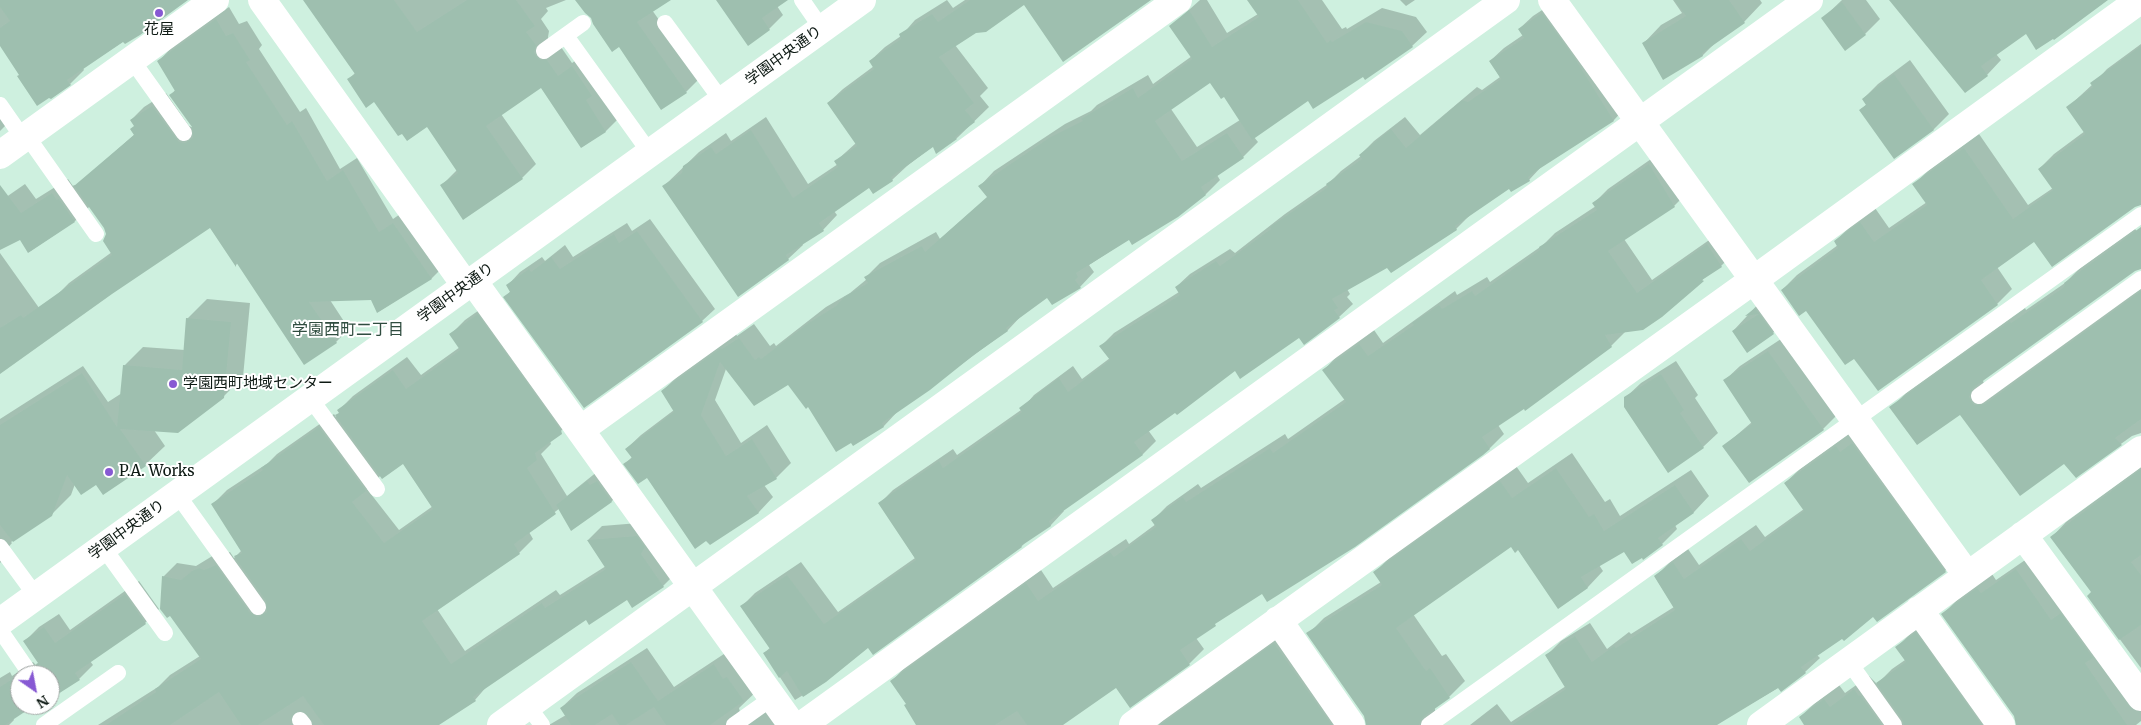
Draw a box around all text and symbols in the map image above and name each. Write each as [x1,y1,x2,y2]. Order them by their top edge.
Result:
marker: 花屋 [153,7,165,19]
place label: 花屋 [144,21,174,39]
street label: 学園中央通り [742,22,826,90]
street label: 学園中央通り [414,259,498,327]
district label: 学園西町二丁目 [292,320,404,340]
place label: 学園西町地域センター [183,375,333,393]
marker: 学園西町地域センター [167,378,179,390]
place label: P.A. Works [119,463,195,481]
marker: P.A. Works [103,466,115,478]
street label: 学園中央通り [85,496,169,564]
north arrow [10,665,60,715]
text: N [33,691,52,712]

